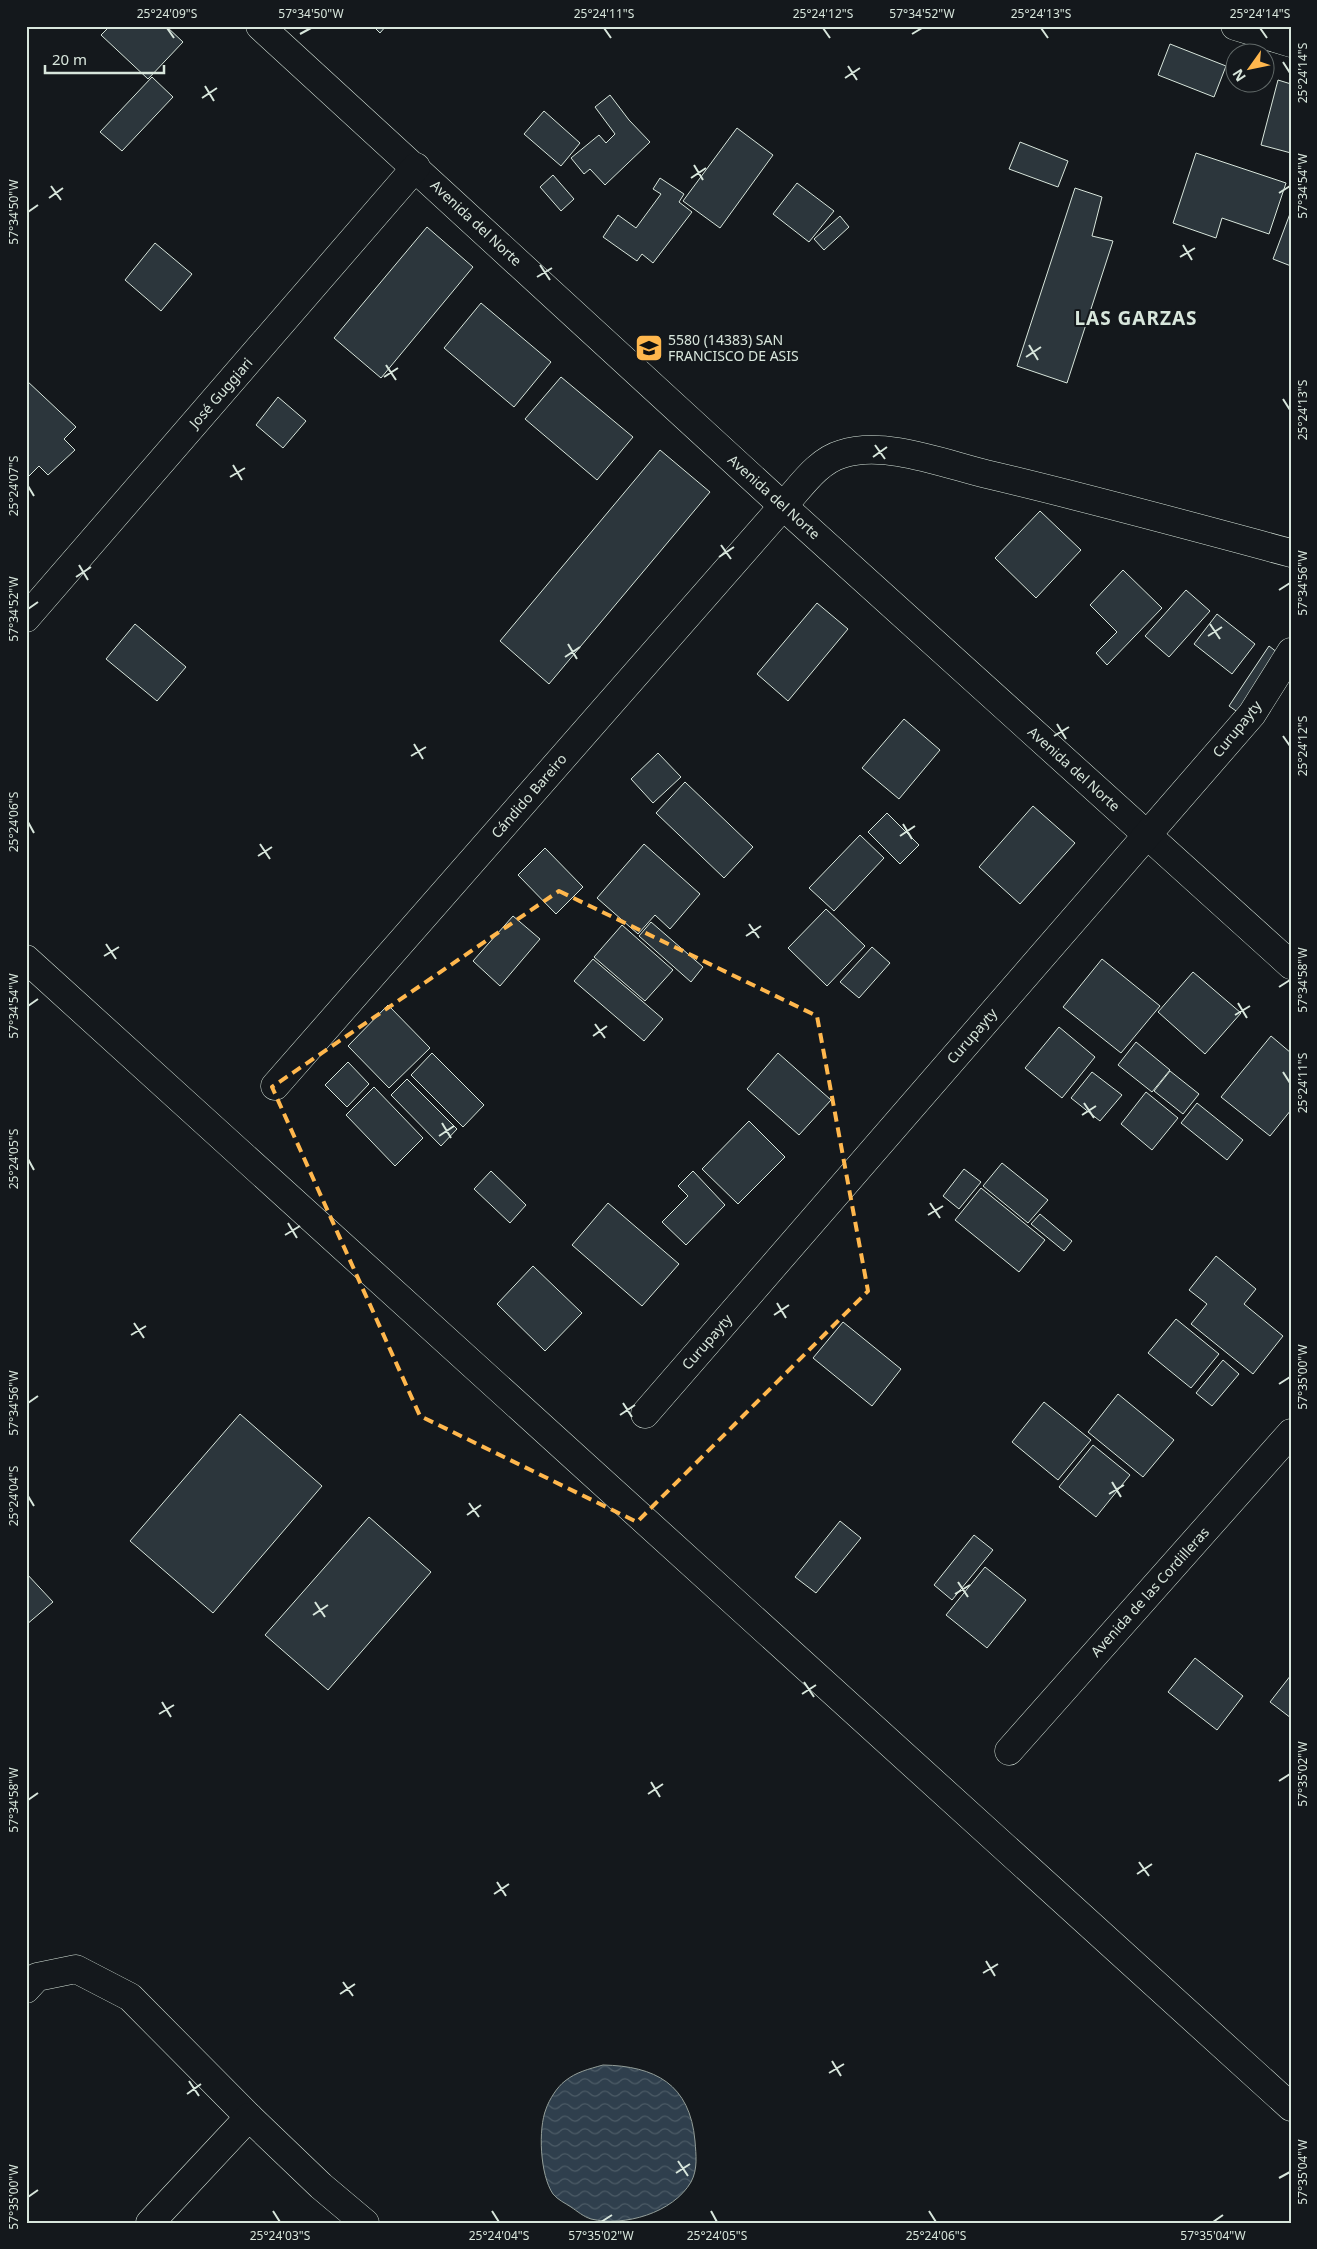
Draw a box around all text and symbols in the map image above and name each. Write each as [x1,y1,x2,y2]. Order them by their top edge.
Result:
text: 25°24'09"S [137,5,198,22]
text: 57°34'50"W [278,5,344,22]
text: 25°24'11"S [574,5,635,22]
text: 25°24'12"S [793,5,854,22]
text: 57°34'52"W [889,5,955,22]
text: 25°24'13"S [1011,5,1072,22]
text: 25°24'14"S [1230,5,1291,22]
scale bar [45,42,164,74]
north arrow [1224,42,1274,92]
text: 25°24'14"S [1294,42,1311,103]
text: 20 m [52,49,87,69]
text: N [1228,65,1250,85]
text: 57°34'54"W [1294,153,1311,219]
street label: Avenida del Norte [427,175,526,270]
text: 57°34'50"W [5,179,22,245]
district label: LAS GARZAS [1074,305,1198,331]
place label: 5580 (14383) SAN FRANCISCO DE ASIS [668,330,799,365]
school or university icon: 5580 (14383) SAN FRANCISCO DE ASIS [634,333,664,363]
street label: José Guggiari [183,353,256,433]
text: 25°24'13"S [1294,379,1311,440]
street label: Avenida del Norte [724,450,825,543]
text: 25°24'07"S [5,455,22,516]
text: 57°34'56"W [1294,550,1311,616]
text: 57°34'52"W [5,576,22,642]
street label: Curupayty [1208,696,1266,761]
text: 25°24'12"S [1294,715,1311,776]
street label: Avenida del Norte [1024,722,1125,815]
street label: Cándido Bareiro [487,749,571,842]
text: 25°24'06"S [5,791,22,852]
text: 57°34'58"W [1294,947,1311,1013]
text: 57°34'54"W [5,973,22,1039]
street label: Curupayty [942,1003,1002,1067]
text: 25°24'11"S [1294,1052,1311,1113]
text: 25°24'05"S [5,1128,22,1189]
street label: Curupayty [677,1309,737,1373]
text: 57°35'00"W [1294,1344,1311,1410]
text: 57°34'56"W [5,1370,22,1436]
text: 25°24'04"S [5,1465,22,1526]
street label: Avenida de las Cordilleras [1086,1522,1213,1661]
text: 57°35'02"W [1294,1741,1311,1807]
text: 57°34'58"W [5,1767,22,1833]
text: 57°35'04"W [1294,2139,1311,2205]
text: 57°35'00"W [5,2164,22,2230]
text: 25°24'03"S [250,2227,311,2244]
text: 25°24'04"S [469,2227,530,2244]
text: 57°35'02"W [568,2227,634,2244]
text: 25°24'05"S [687,2227,748,2244]
text: 25°24'06"S [906,2227,967,2244]
text: 57°35'04"W [1180,2227,1246,2244]

